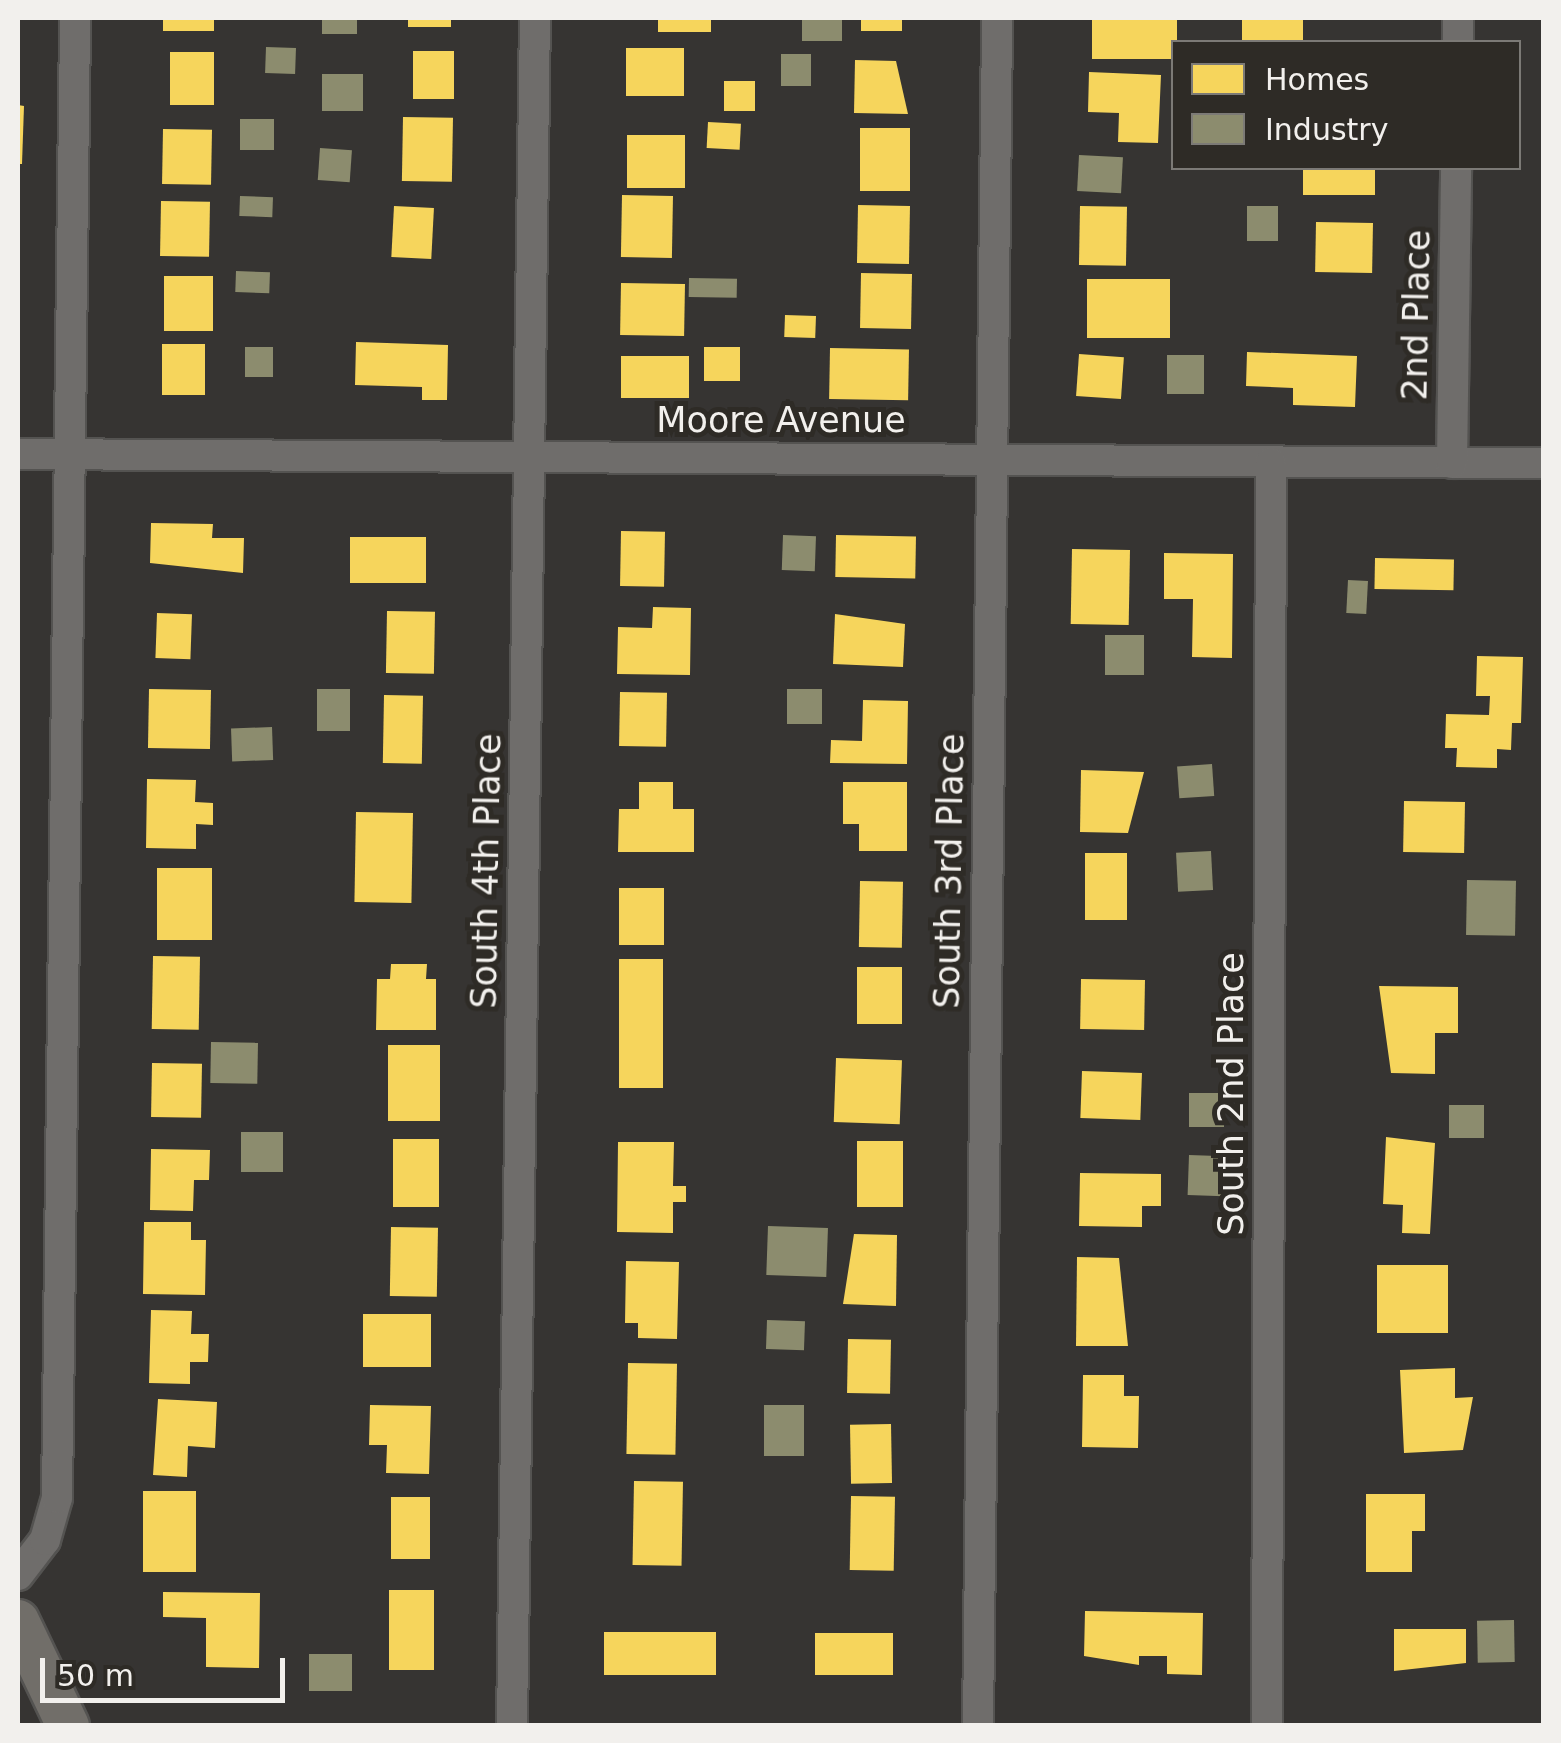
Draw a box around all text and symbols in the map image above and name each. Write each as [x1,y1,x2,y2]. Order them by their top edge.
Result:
legend [1171,40,1521,170]
text: Homes [1265,62,1369,97]
text: Industry [1265,112,1388,147]
street label: 2nd Place [1394,229,1438,401]
street label: Moore Avenue [656,399,906,441]
street label: South 4th Place [463,733,509,1009]
street label: South 3rd Place [926,733,972,1009]
street label: South 2nd Place [1210,952,1252,1236]
scale bar [45,1638,290,1700]
text: 50 m [57,1658,134,1693]

